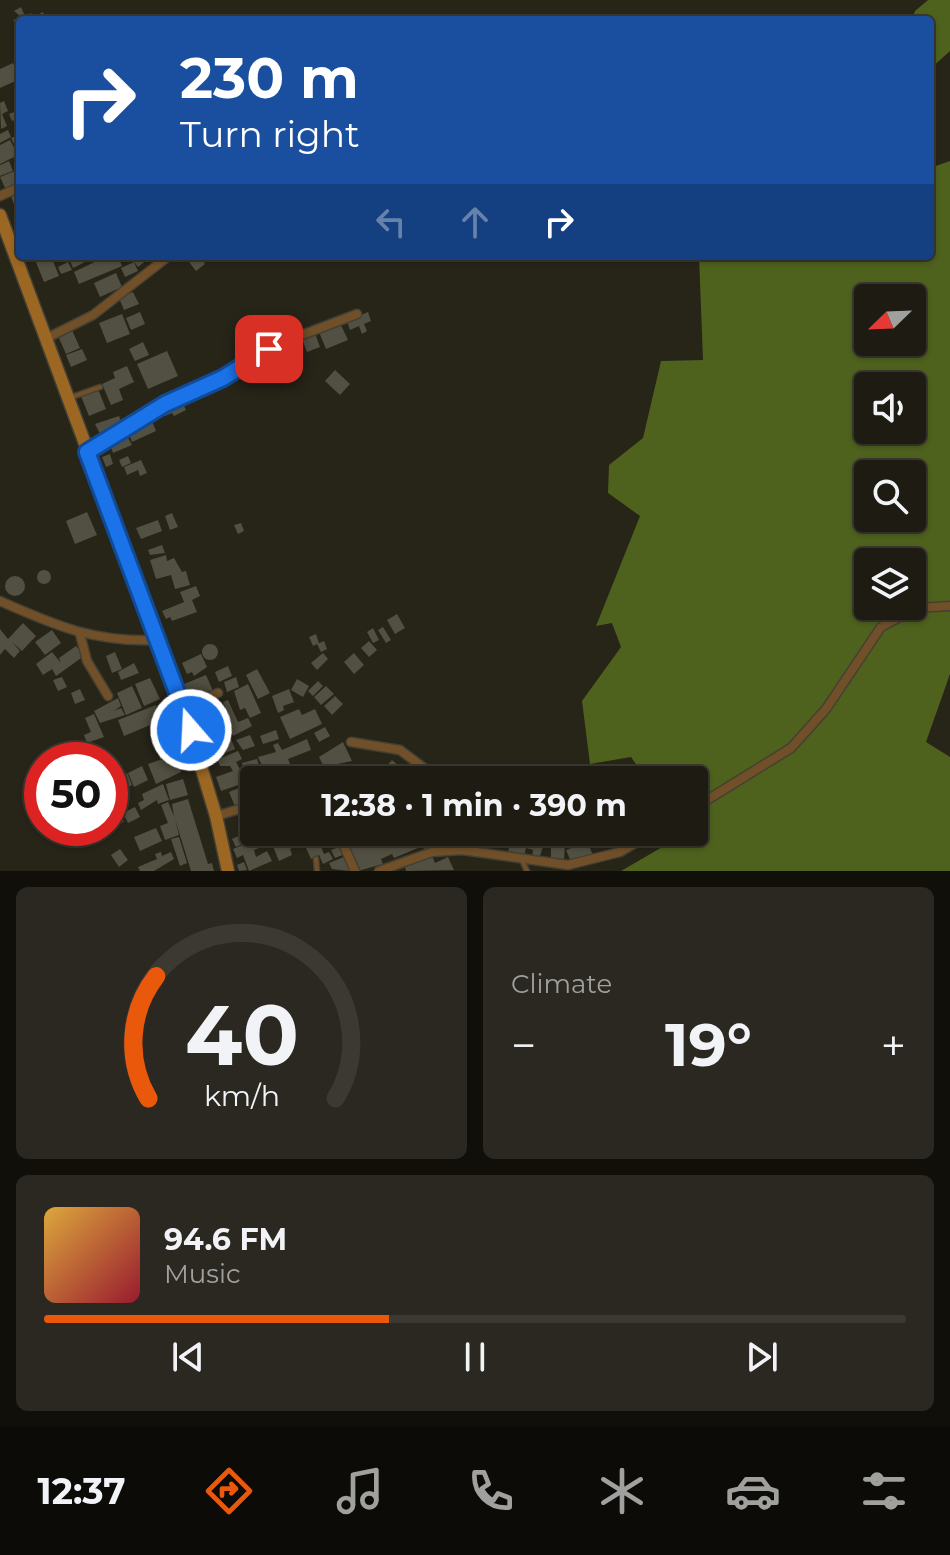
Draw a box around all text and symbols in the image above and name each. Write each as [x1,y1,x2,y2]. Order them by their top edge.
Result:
text: 230 m [180,44,359,112]
icon: right [48,48,152,152]
text: Turn right [180,112,360,156]
icon: left [369,200,413,244]
icon: ahead [453,200,497,244]
icon: right [537,200,581,244]
north arrow [854,284,926,356]
map controls [854,284,926,620]
pin [235,315,303,383]
icon: arrive [247,327,291,371]
button: sound [854,372,926,444]
button: search [854,460,926,532]
button: layers [854,548,926,620]
position arrow [149,688,233,772]
speed limit sign: 50 [24,742,128,846]
text: 12:38 · 1 min · 390 m [321,787,627,824]
text: Climate [511,968,612,1000]
text: 40 [185,984,298,1086]
text: 19° [665,1008,752,1081]
text: − [511,1018,536,1072]
text: + [881,1018,906,1072]
text: km/h [203,1078,280,1113]
text: 94.6 FM [164,1221,287,1258]
text: Music [164,1258,241,1290]
icon: previous [166,1335,210,1379]
icon: pause [453,1335,497,1379]
icon: next [740,1335,784,1379]
icon: directions [201,1463,257,1519]
icon: music [332,1463,388,1519]
icon: phone [463,1463,519,1519]
icon: climate [594,1463,650,1519]
icon: car [725,1463,781,1519]
icon: filters [856,1463,912,1519]
text: 12:37 [38,1469,126,1513]

